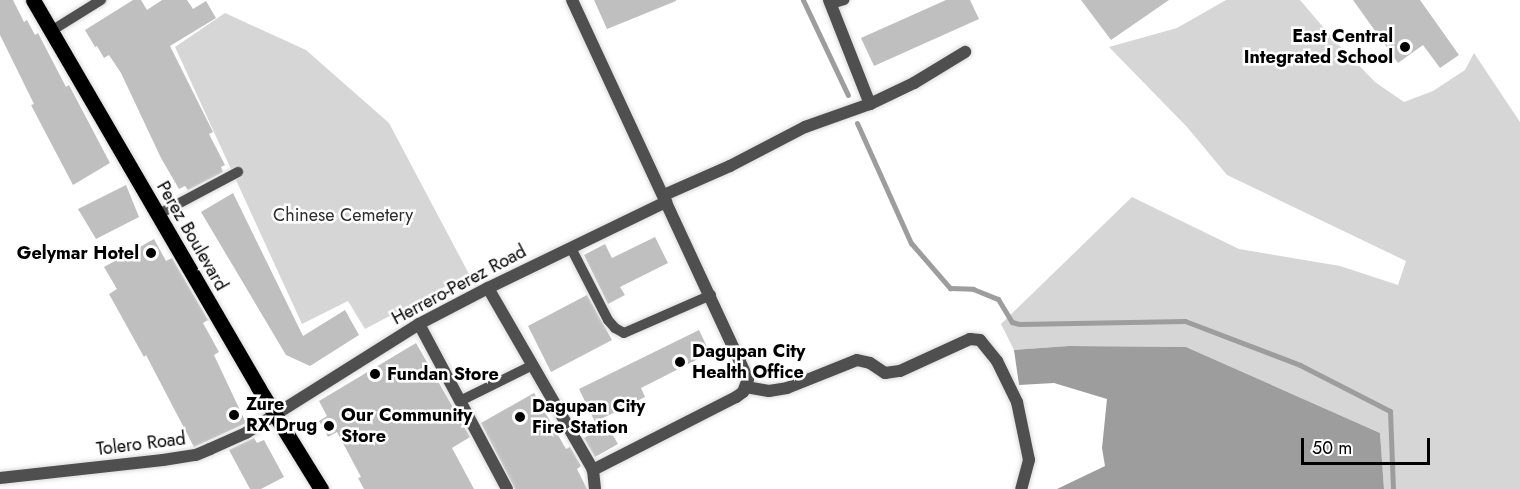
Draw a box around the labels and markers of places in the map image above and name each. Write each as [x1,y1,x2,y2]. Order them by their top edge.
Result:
place label: East Central Integrated School [1244,26,1393,68]
marker: East Central Integrated School [1398,40,1412,54]
place label: Gelymar Hotel [17,242,139,264]
marker: Gelymar Hotel [144,246,158,260]
place label: Dagupan City Health Office [692,341,805,384]
marker: Dagupan City Health Office [673,355,687,369]
place label: Fundan Store [387,363,499,385]
marker: Fundan Store [368,367,382,381]
place label: Zure RX Drug [246,394,317,436]
place label: Dagupan City Fire Station [532,396,645,438]
place label: Our Community Store [341,405,472,448]
marker: Zure RX Drug [227,408,241,422]
marker: Dagupan City Fire Station [513,410,527,424]
marker: Our Community Store [322,419,336,433]

